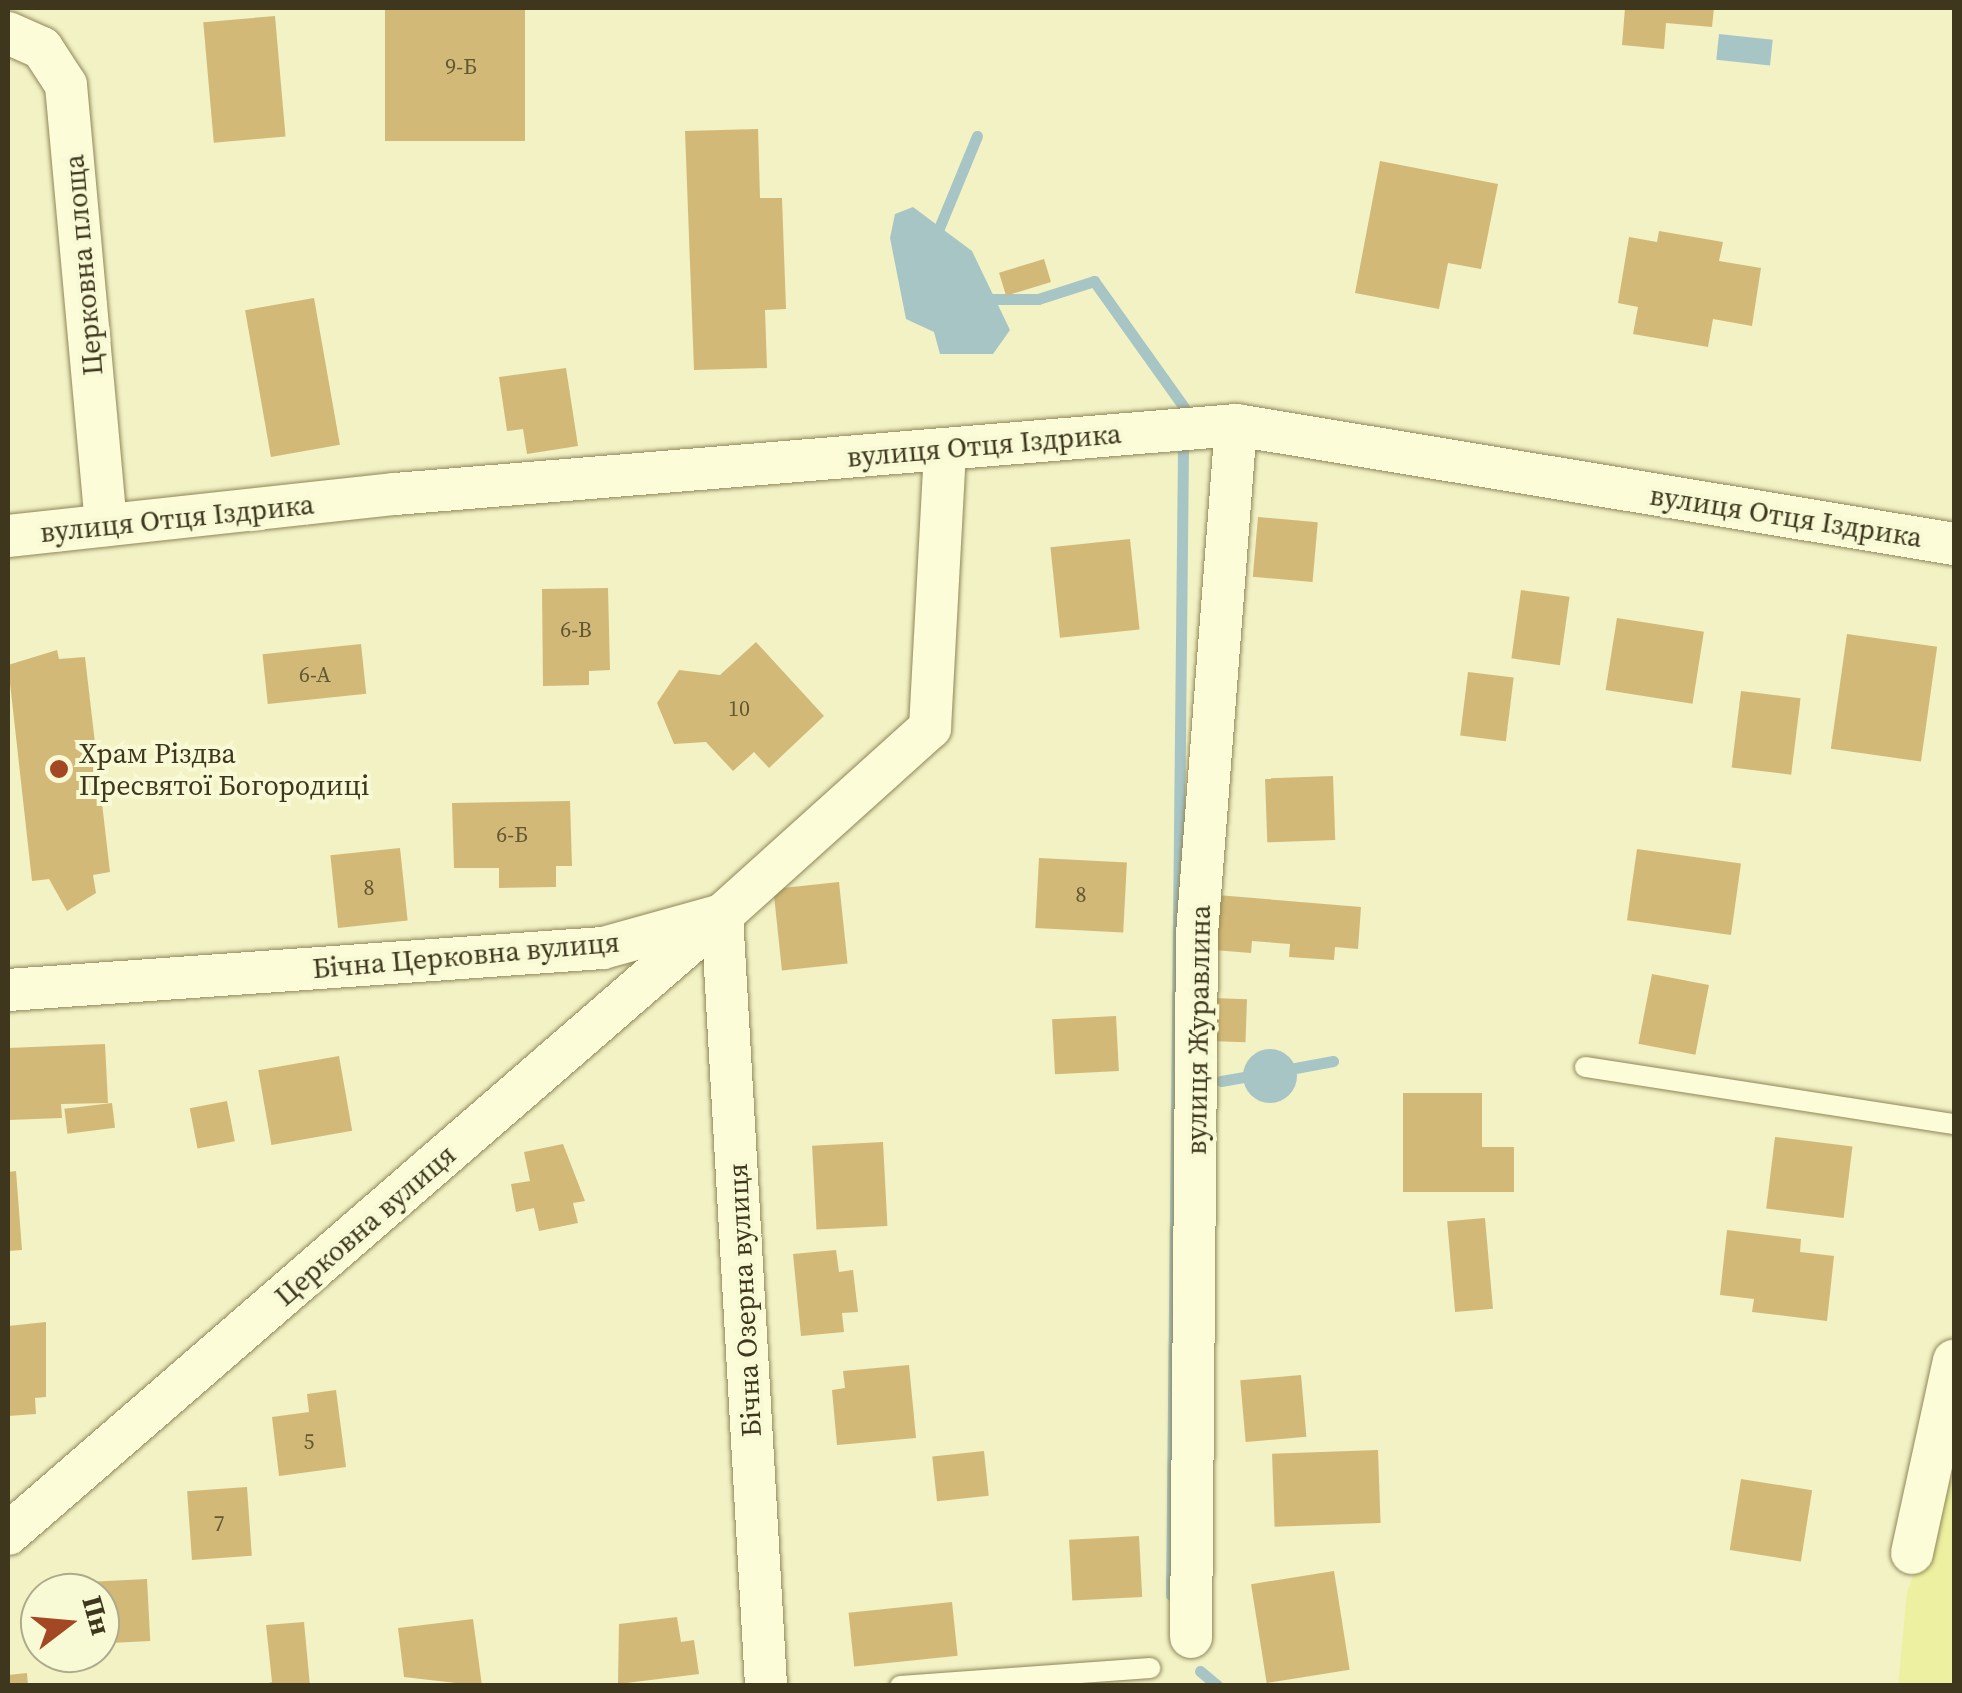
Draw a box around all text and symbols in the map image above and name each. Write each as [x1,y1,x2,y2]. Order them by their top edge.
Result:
house number: 9-Б [445,54,477,80]
street label: Церковна площа [57,153,109,377]
street label: вулиця Отця Іздрика [845,416,1123,474]
street label: вулиця Отця Іздрика [1647,478,1925,554]
street label: вулиця Отця Іздрика [38,487,316,549]
house number: 6-В [560,617,592,643]
house number: 6-А [299,662,331,688]
house number: 10 [728,696,750,722]
place label: Храм Різдва Пресвятої Богородиці [79,736,369,802]
marker: Храм Різдва Пресвятої Богородиці [48,758,70,780]
house number: 6-Б [496,822,528,848]
house number: 8 [364,875,374,901]
house number: 8 [1076,882,1086,908]
street label: вулиця Журавлина [1179,905,1217,1155]
street label: Бічна Церковна вулиця [311,925,621,985]
street label: Церковна вулиця [268,1137,462,1313]
street label: Бічна Озерна вулиця [720,1162,768,1438]
house number: 5 [304,1429,314,1455]
house number: 7 [214,1511,224,1537]
north arrow [20,1573,120,1673]
text: Пн [73,1591,121,1639]

